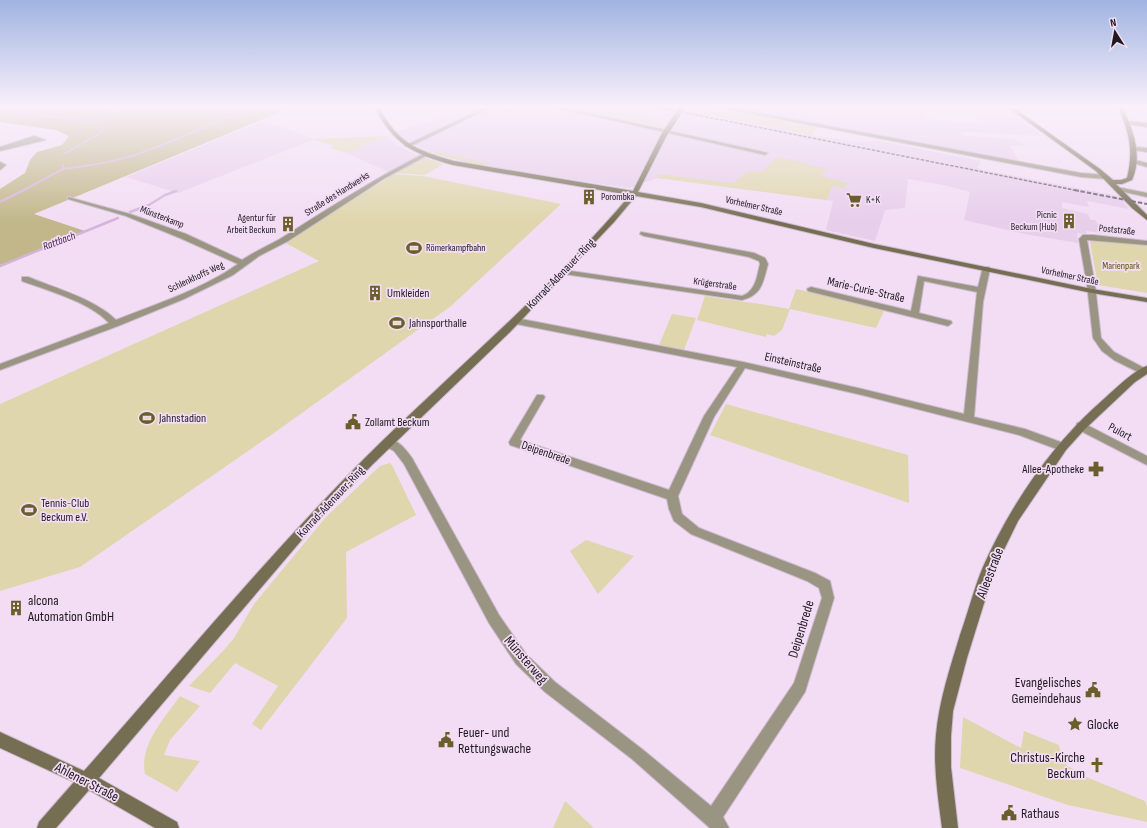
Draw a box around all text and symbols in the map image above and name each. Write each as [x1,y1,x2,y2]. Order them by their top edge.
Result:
north arrow [1095,12,1135,52]
text: N [1109,16,1117,30]
street label: Straße des Handwerks [302,169,372,219]
building icon: Porombka [580,188,598,206]
place label: Porombka [601,191,635,203]
supermarket icon: K+K [845,191,863,209]
street label: Vorhelmer Straße [724,194,784,218]
place label: K+K [866,194,880,206]
street label: Münsterkamp [138,203,186,231]
place label: Picnic Beckum (Hub) [1011,209,1057,233]
place label: Agentur für Arbeit Beckum [226,212,276,236]
building icon: Picnic Beckum (Hub) [1060,212,1078,230]
building icon: Agentur für Arbeit Beckum [279,215,297,233]
street label: Poststraße [1098,222,1136,238]
water label: Rattbach [41,229,77,253]
street label: Konrad-Adenauer-Ring [524,235,599,312]
sports icon: Römerkampfbahn [405,239,423,257]
place label: Römerkampfbahn [426,242,486,254]
street label: Schlenkhoffs Weg [166,259,226,295]
park label: Marienpark [1102,260,1140,272]
street label: Vorhelmer Straße [1040,264,1100,288]
street label: Marie-Curie-Straße [826,274,906,306]
street label: Krügerstraße [693,275,737,293]
building icon: Umkleiden [366,284,384,302]
place label: Umkleiden [387,286,429,301]
sports icon: Jahnsporthalle [388,314,406,332]
place label: Jahnsporthalle [408,316,467,331]
street label: Einsteinstraße [763,349,823,377]
sports icon: Jahnstadion [138,409,156,427]
place label: Jahnstadion [158,411,206,426]
public building icon: Zollamt Beckum [344,413,362,431]
place label: Zollamt Beckum [365,415,430,430]
street label: Pulort [1106,420,1135,445]
street label: Deipenbrede [520,438,573,468]
pharmacy icon: Allee-Apotheke [1087,460,1105,478]
place label: Allee-Apotheke [1021,462,1084,477]
street label: Konrad-Adenauer-Ring [294,463,368,541]
place label: Tennis-Club Beckum e.V. [41,496,89,525]
sports icon: Tennis-Club Beckum e.V. [20,501,38,519]
street label: Alleestraße [972,545,1007,602]
place label: alcona Automation GmbH [27,592,114,625]
street label: Deipenbrede [784,598,818,660]
building icon: alcona Automation GmbH [7,599,25,617]
street label: Münsterweg [500,632,552,688]
place label: Evangelisches Gemeindehaus [1011,674,1081,707]
public building icon: Evangelisches Gemeindehaus [1084,681,1102,699]
place icon: Glocke [1066,715,1084,733]
place label: Glocke [1087,716,1119,733]
place label: Feuer- und Rettungswache [458,724,531,757]
public building icon: Feuer- und Rettungswache [437,731,455,749]
place label: Christus-Kirche Beckum [1010,749,1085,782]
church icon: Christus-Kirche Beckum [1088,756,1106,774]
street label: Ahlener Straße [51,758,122,805]
public building icon: Rathaus [1000,804,1018,822]
place label: Rathaus [1021,805,1059,822]

